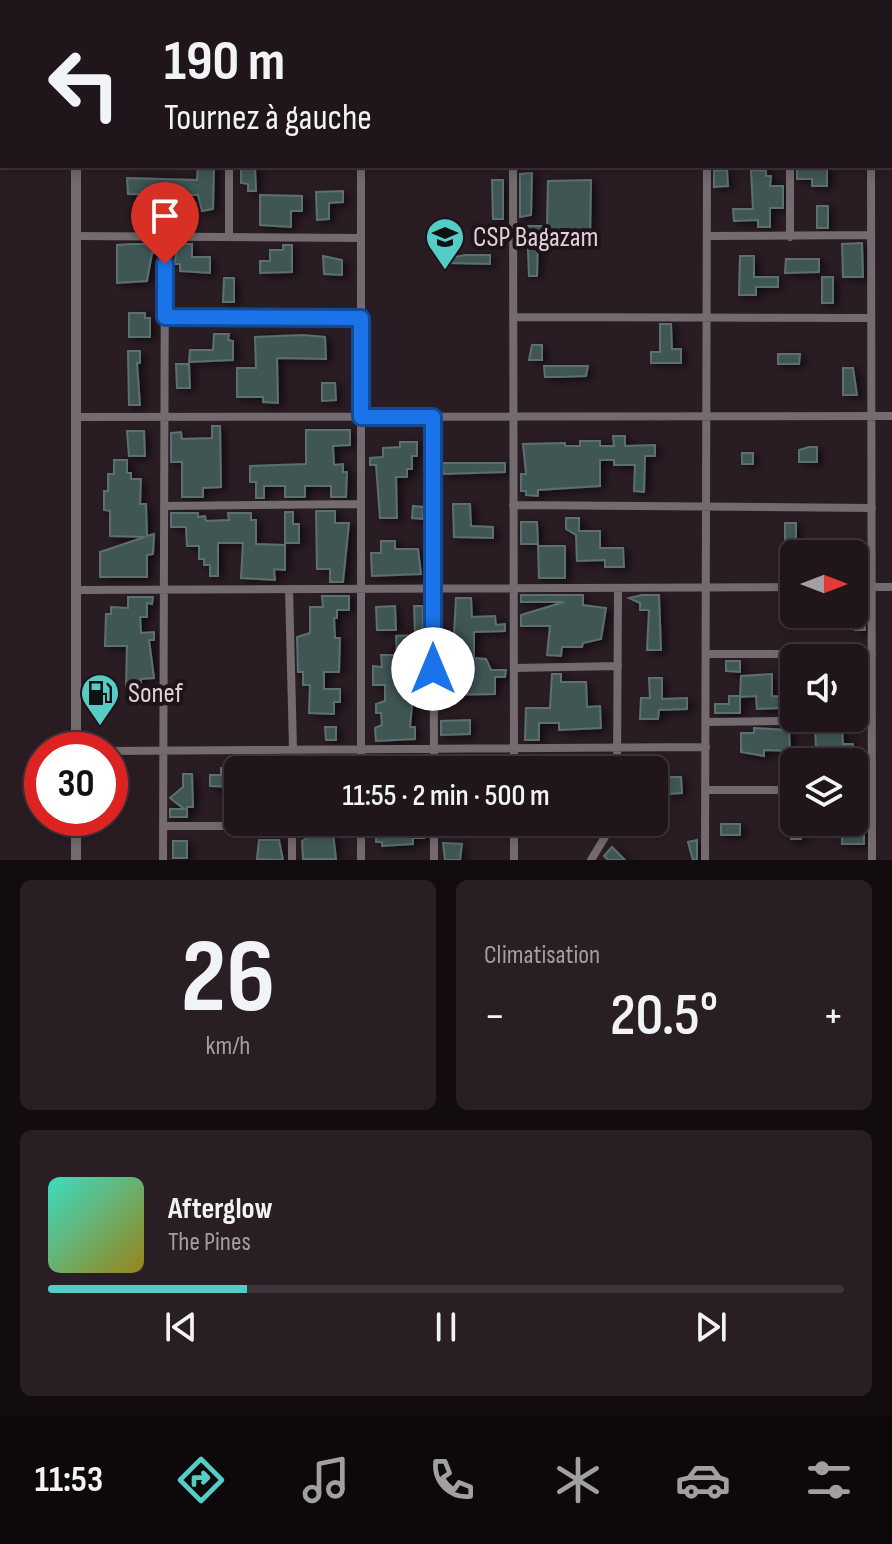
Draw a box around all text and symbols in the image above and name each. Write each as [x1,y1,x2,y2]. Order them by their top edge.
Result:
text: 190 m [164,29,285,96]
icon: left [32,32,136,136]
text: Tournez à gauche [164,97,372,140]
pin [131,182,199,264]
icon: arrive [143,194,187,238]
school or university icon: CSP Bagazam [424,216,466,271]
place label: CSP Bagazam [473,221,599,254]
north arrow [780,540,868,628]
map controls [780,540,868,836]
position arrow [391,627,475,711]
button: sound [780,644,868,732]
fuel station icon: Sonef [79,672,121,727]
place label: Sonef [128,677,184,710]
speed limit sign: 30 [24,732,128,836]
button: layers [780,748,868,836]
text: 11:55 · 2 min · 500 m [342,778,550,814]
text: 26 [181,916,275,1041]
text: Climatisation [484,940,600,971]
text: 20.5° [610,980,718,1052]
text: − [484,990,506,1043]
text: + [822,990,844,1043]
text: km/h [206,1031,250,1062]
text: Afterglow [168,1191,273,1227]
text: The Pines [168,1227,251,1258]
icon: previous [159,1305,203,1349]
icon: pause [424,1305,468,1349]
icon: next [689,1305,733,1349]
icon: directions [173,1452,229,1508]
icon: music [298,1452,354,1508]
icon: phone [424,1452,480,1508]
icon: climate [550,1452,606,1508]
icon: car [675,1452,731,1508]
icon: filters [801,1452,857,1508]
text: 11:53 [35,1459,103,1502]

